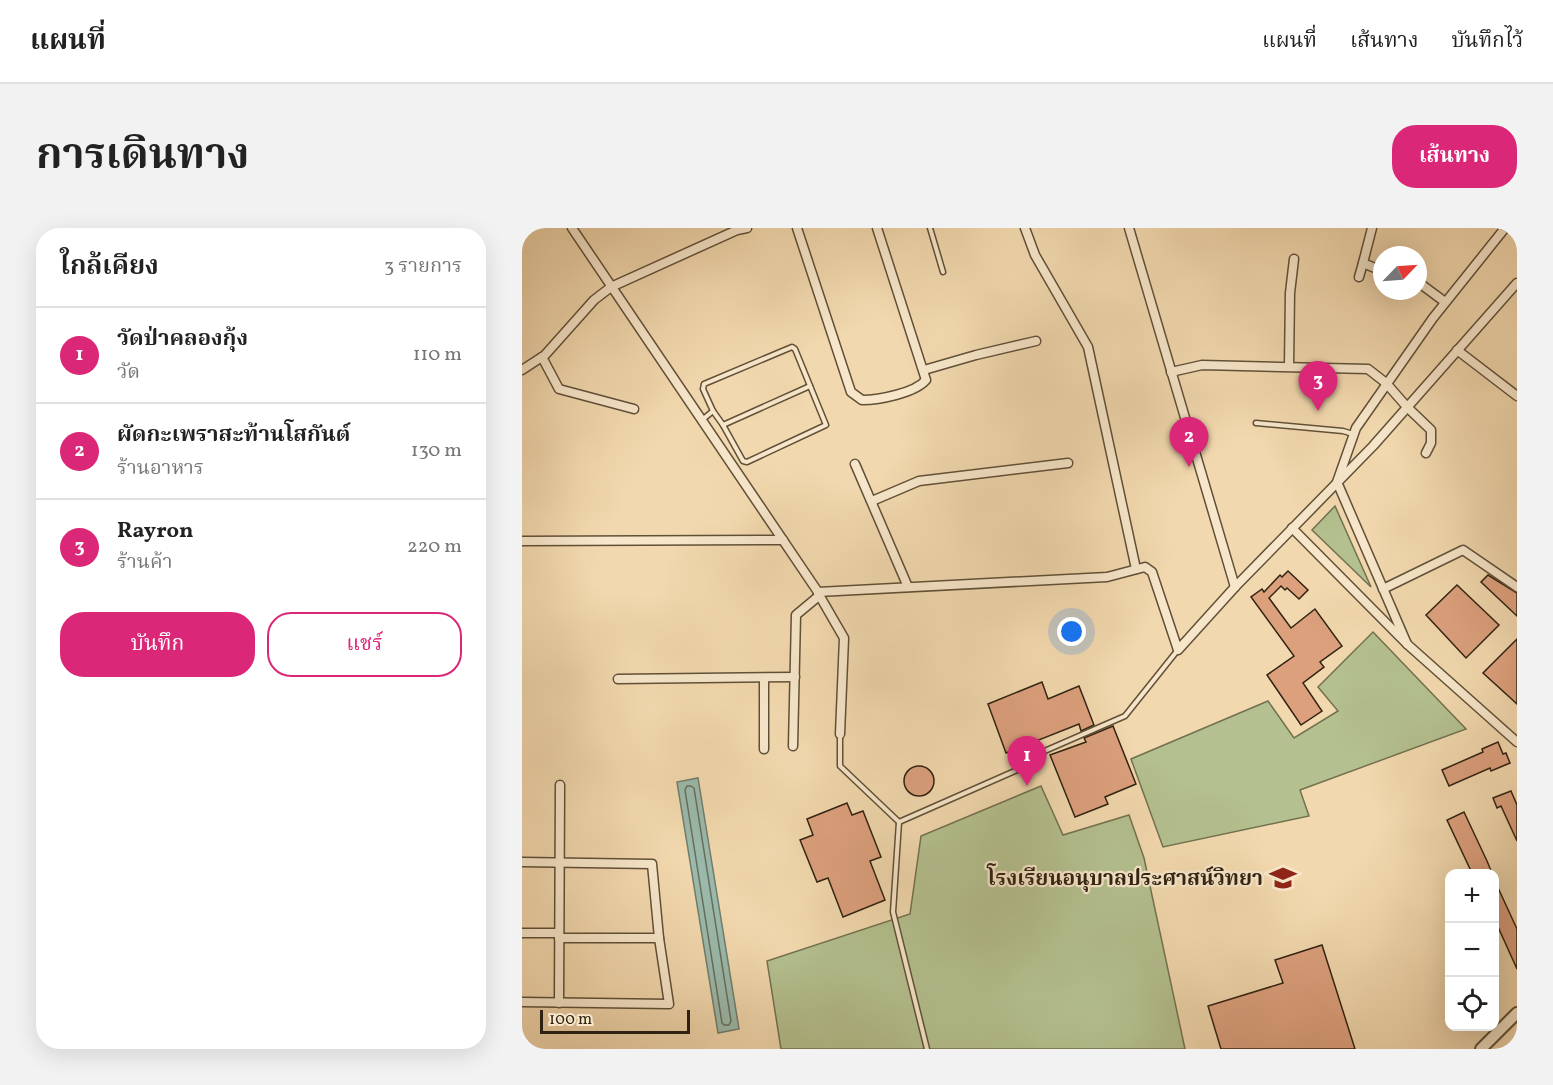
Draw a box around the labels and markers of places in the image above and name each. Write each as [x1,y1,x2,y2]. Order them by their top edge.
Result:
pin: 3 [1298,362,1338,411]
pin: 2 [1170,418,1208,467]
pin: 1 [1008,736,1046,786]
place label: โรงเรียนอนุบาลประศาสน์วิทยา [986,863,1263,894]
school or university icon: โรงเรียนอนุบาลประศาสน์วิทยา [1268,863,1298,893]

